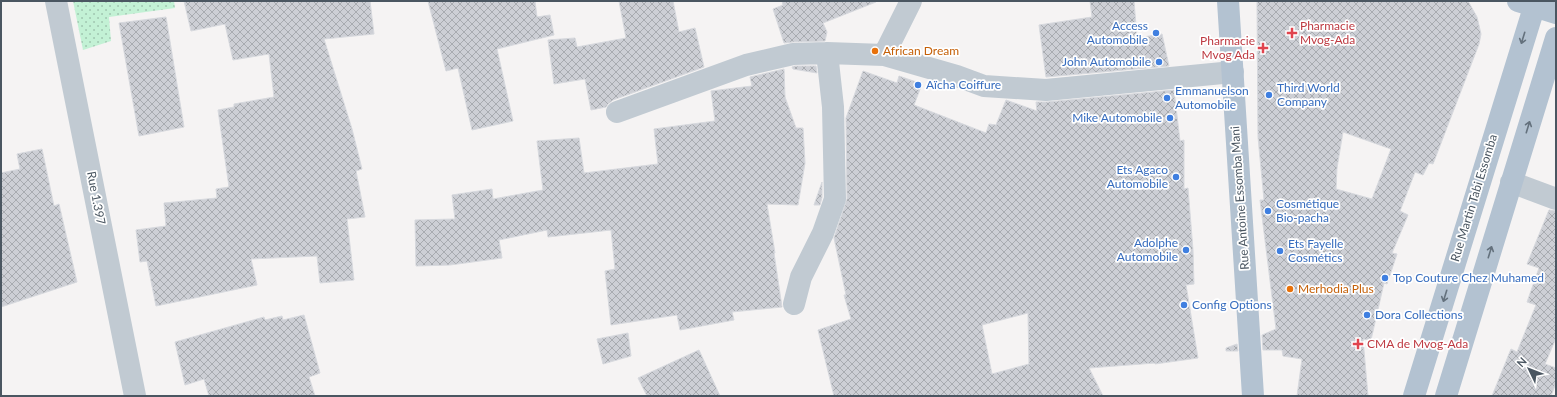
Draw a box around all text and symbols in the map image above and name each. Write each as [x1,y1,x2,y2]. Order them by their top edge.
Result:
place label: Access Automobile [1087,18,1148,47]
place label: Pharmacie Mvog-Ada [1300,18,1355,47]
marker: Access Automobile [1151,28,1161,38]
marker: Pharmacie Mvog-Ada [1287,28,1297,38]
one-way arrow [1519,31,1526,44]
place label: Pharmacie Mvog Ada [1200,33,1255,62]
place label: African Dream [883,43,959,58]
marker: Pharmacie Mvog Ada [1258,43,1268,53]
marker: African Dream [870,46,880,56]
place label: John Automobile [1062,54,1151,69]
marker: John Automobile [1154,57,1164,67]
place label: Aïcha Coiffure [926,77,1001,92]
marker: Aïcha Coiffure [913,80,923,90]
place label: Third World Company [1277,80,1340,109]
place label: Emmanuelson Automobile [1175,83,1249,112]
marker: Third World Company [1264,90,1274,100]
marker: Emmanuelson Automobile [1162,93,1172,103]
place label: Mike Automobile [1072,110,1162,125]
marker: Mike Automobile [1165,113,1175,123]
one-way arrow [1525,121,1532,134]
street label: Rue Antoine Essomba Mani [1227,126,1252,270]
street label: Rue Martin Tabi Essomba [1447,132,1500,263]
place label: Ets Agaco Automobile [1107,162,1168,191]
street label: Rue 1.397 [84,170,109,226]
marker: Ets Agaco Automobile [1171,172,1181,182]
place label: Cosmétique Bio-pacha [1276,196,1339,225]
marker: Cosmétique Bio-pacha [1263,206,1273,216]
place label: Adolphe Automobile [1117,235,1178,264]
place label: Ets Fayelle Cosmétics [1288,236,1343,265]
marker: Adolphe Automobile [1181,245,1191,255]
one-way arrow [1487,245,1494,258]
marker: Ets Fayelle Cosmétics [1275,246,1285,256]
place label: Top Couture Chez Muhamed [1393,270,1544,285]
marker: Top Couture Chez Muhamed [1380,273,1390,283]
place label: Merhodia Plus [1298,281,1374,296]
marker: Merhodia Plus [1285,284,1295,294]
one-way arrow [1441,289,1448,302]
place label: Config Options [1192,297,1272,312]
marker: Config Options [1179,300,1189,310]
place label: Dora Collections [1375,307,1463,322]
marker: Dora Collections [1362,310,1372,320]
place label: CMA de Mvog-Ada [1367,336,1468,351]
marker: CMA de Mvog-Ada [1352,338,1364,350]
north arrow [1509,349,1549,389]
text: N [1514,354,1529,369]

